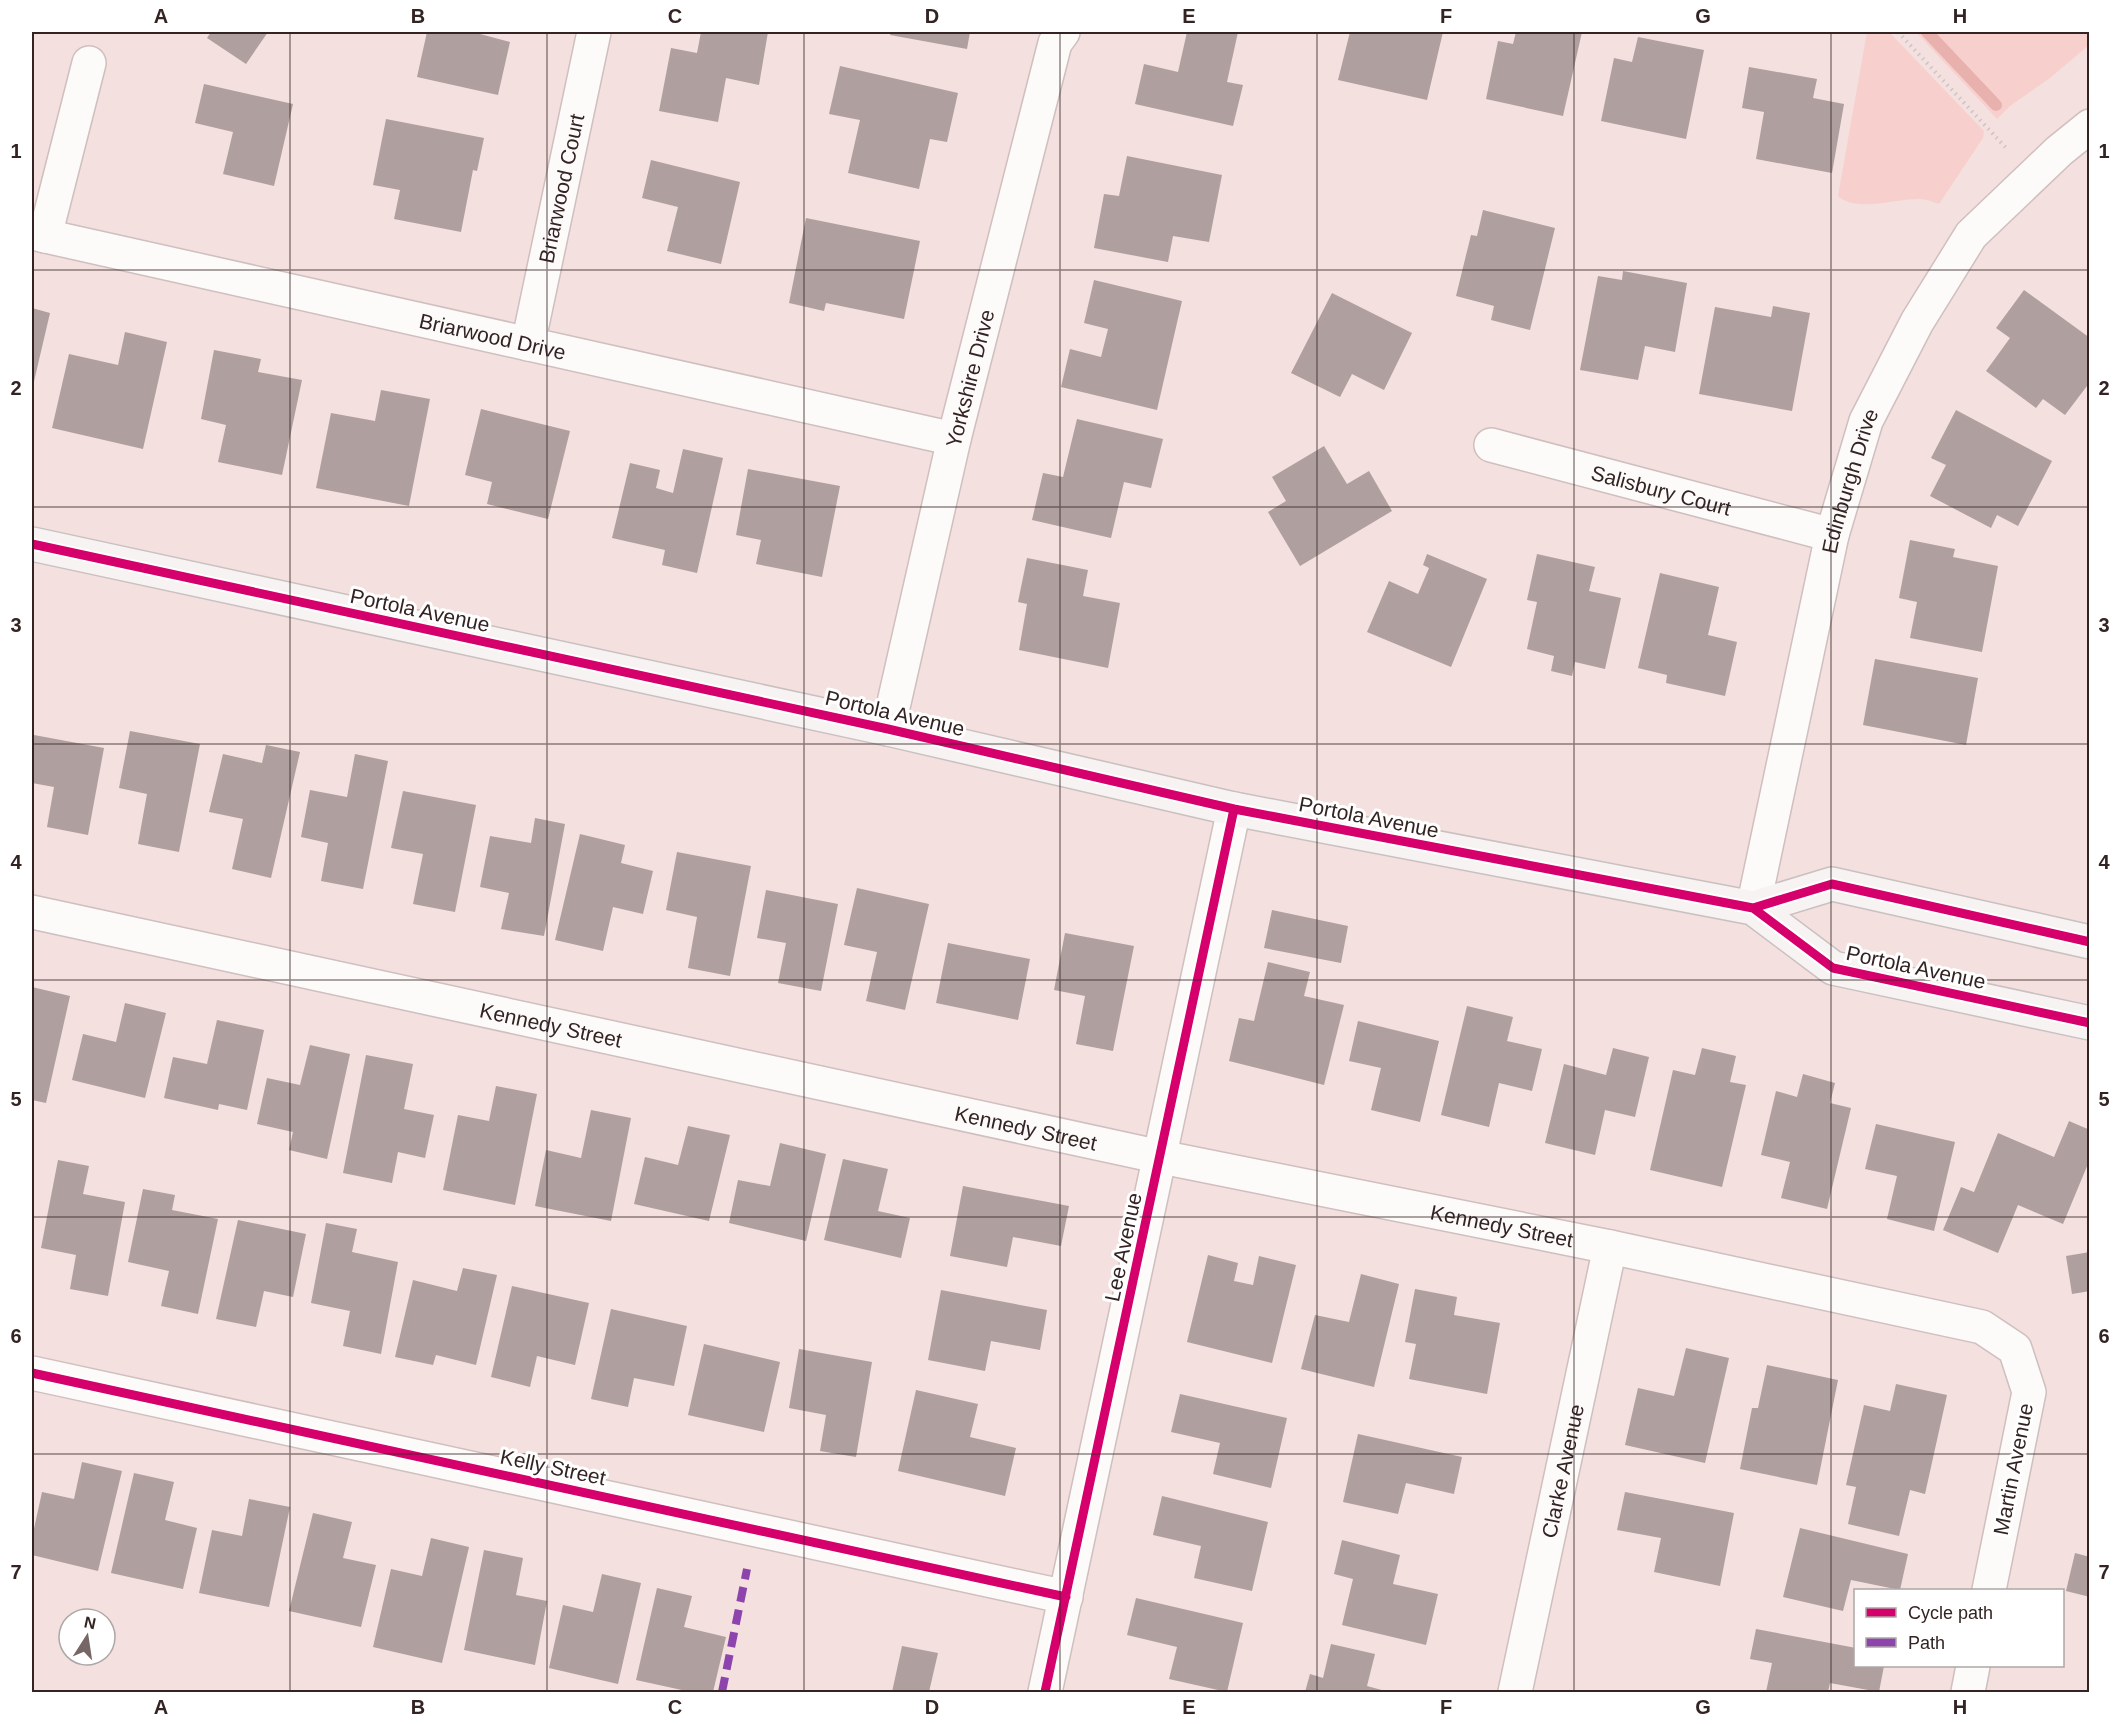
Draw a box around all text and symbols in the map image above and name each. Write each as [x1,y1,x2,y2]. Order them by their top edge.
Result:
text: A [154,5,168,27]
text: B [411,5,425,27]
text: C [668,5,682,27]
text: D [925,5,939,27]
text: E [1182,5,1196,27]
text: F [1440,5,1452,27]
text: G [1695,5,1711,27]
text: H [1953,5,1967,27]
street label: Briarwood Court [534,112,588,265]
text: 1 [10,140,22,162]
text: 1 [2098,140,2110,162]
street label: Yorkshire Drive [941,307,998,450]
street label: Briarwood Drive [417,308,568,363]
text: 2 [10,377,22,399]
text: 2 [2098,377,2110,399]
street label: Edinburgh Drive [1817,404,1882,556]
street label: Salisbury Court [1589,460,1734,519]
street label: Portola Avenue [348,584,492,636]
text: 3 [10,614,22,636]
text: 3 [2098,614,2110,636]
street label: Portola Avenue [823,686,967,740]
street label: Portola Avenue [1297,792,1441,842]
text: 4 [10,851,22,873]
text: 4 [2098,851,2110,873]
street label: Portola Avenue [1844,941,1988,993]
street label: Kennedy Street [478,998,624,1051]
text: 5 [10,1088,22,1110]
text: 5 [2098,1088,2110,1110]
street label: Kennedy Street [953,1101,1099,1154]
street label: Lee Avenue [1100,1191,1146,1303]
street label: Kennedy Street [1429,1200,1575,1251]
text: 6 [10,1325,22,1347]
text: 6 [2098,1325,2110,1347]
street label: Martin Avenue [1989,1401,2037,1537]
street label: Clarke Avenue [1537,1402,1588,1540]
street label: Kelly Street [498,1445,608,1489]
text: 7 [10,1561,22,1583]
text: 7 [2098,1561,2110,1583]
legend [1854,1589,2064,1667]
text: Cycle path [1908,1603,1993,1623]
north arrow [57,1607,117,1667]
text: N [83,1613,97,1632]
text: Path [1908,1633,1945,1653]
text: A [154,1696,168,1718]
text: B [411,1696,425,1718]
text: C [668,1696,682,1718]
text: D [925,1696,939,1718]
text: E [1182,1696,1196,1718]
text: F [1440,1696,1452,1718]
text: G [1695,1696,1711,1718]
text: H [1953,1696,1967,1718]

